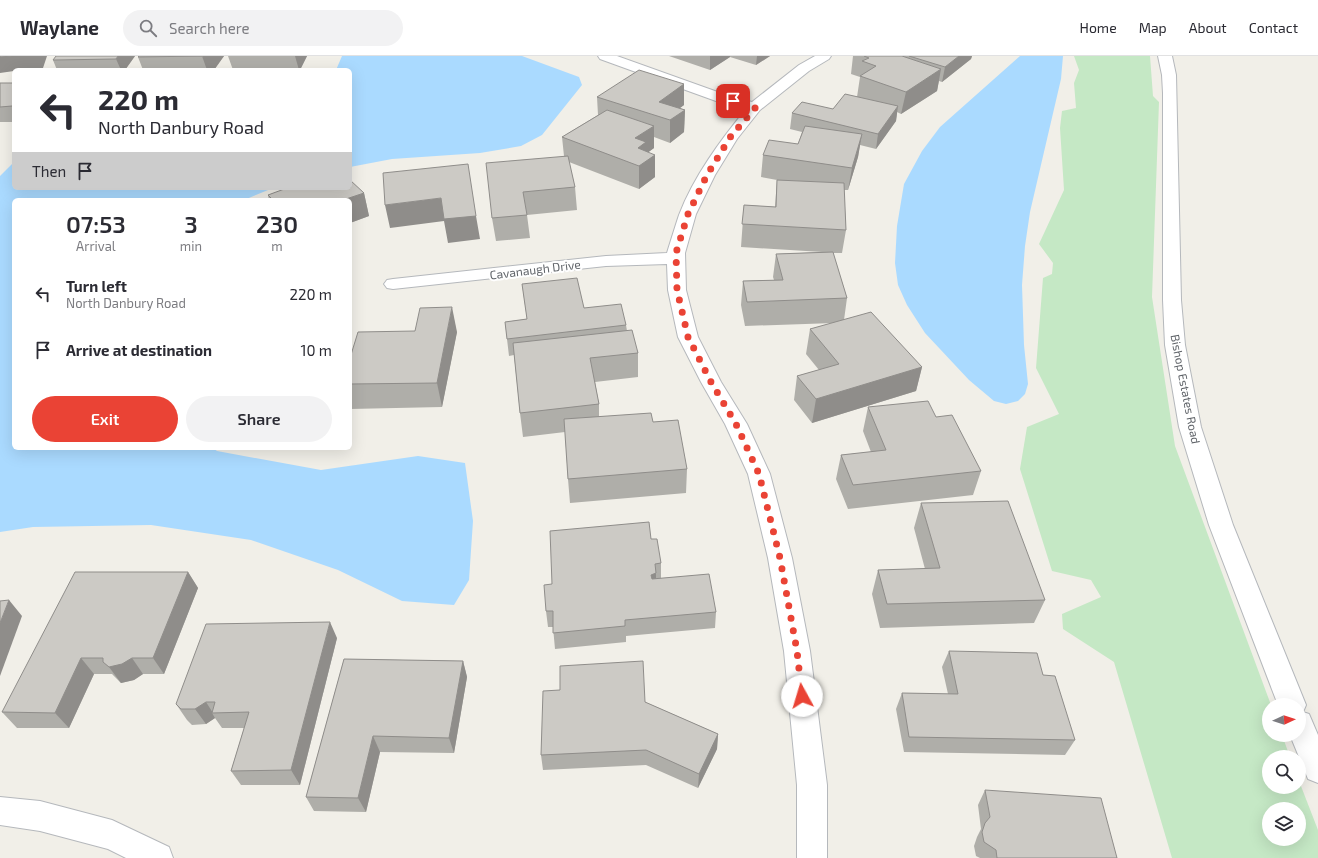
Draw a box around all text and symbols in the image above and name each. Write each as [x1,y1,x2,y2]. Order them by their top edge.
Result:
search box [123,10,403,46]
text: Waylane [20,16,99,39]
icon: search [137,17,159,39]
text: Search here [169,19,250,37]
text: Home [1080,19,1117,36]
text: Map [1139,19,1167,36]
text: About [1189,19,1227,36]
text: Contact [1249,19,1298,36]
text: 220 m [98,82,179,116]
icon: left [32,84,84,136]
pin [716,84,750,118]
icon: arrive [722,90,744,112]
text: North Danbury Road [98,116,264,138]
icon: arrive [74,160,96,182]
text: Then [32,162,66,180]
text: 07:53 [66,209,126,238]
text: 3 [184,209,198,238]
text: 230 [256,209,298,238]
text: Arrival [76,238,116,254]
text: min [180,238,202,254]
text: m [271,238,283,254]
street label: Cavanaugh Drive [489,256,581,282]
text: Turn left [66,277,127,295]
icon: left [32,283,54,305]
text: 220 m [290,285,332,303]
text: North Danbury Road [66,295,186,311]
street label: Bishop Estates Road [1169,333,1203,445]
icon: arrive [32,339,54,361]
text: Arrive at destination [66,341,212,359]
text: 10 m [300,341,332,359]
button: Exit [32,396,178,442]
button: Share [186,396,332,442]
position arrow [781,675,823,717]
north arrow [1262,698,1306,742]
map controls [1262,698,1306,846]
button: search [1262,750,1306,794]
button: layers [1262,802,1306,846]

